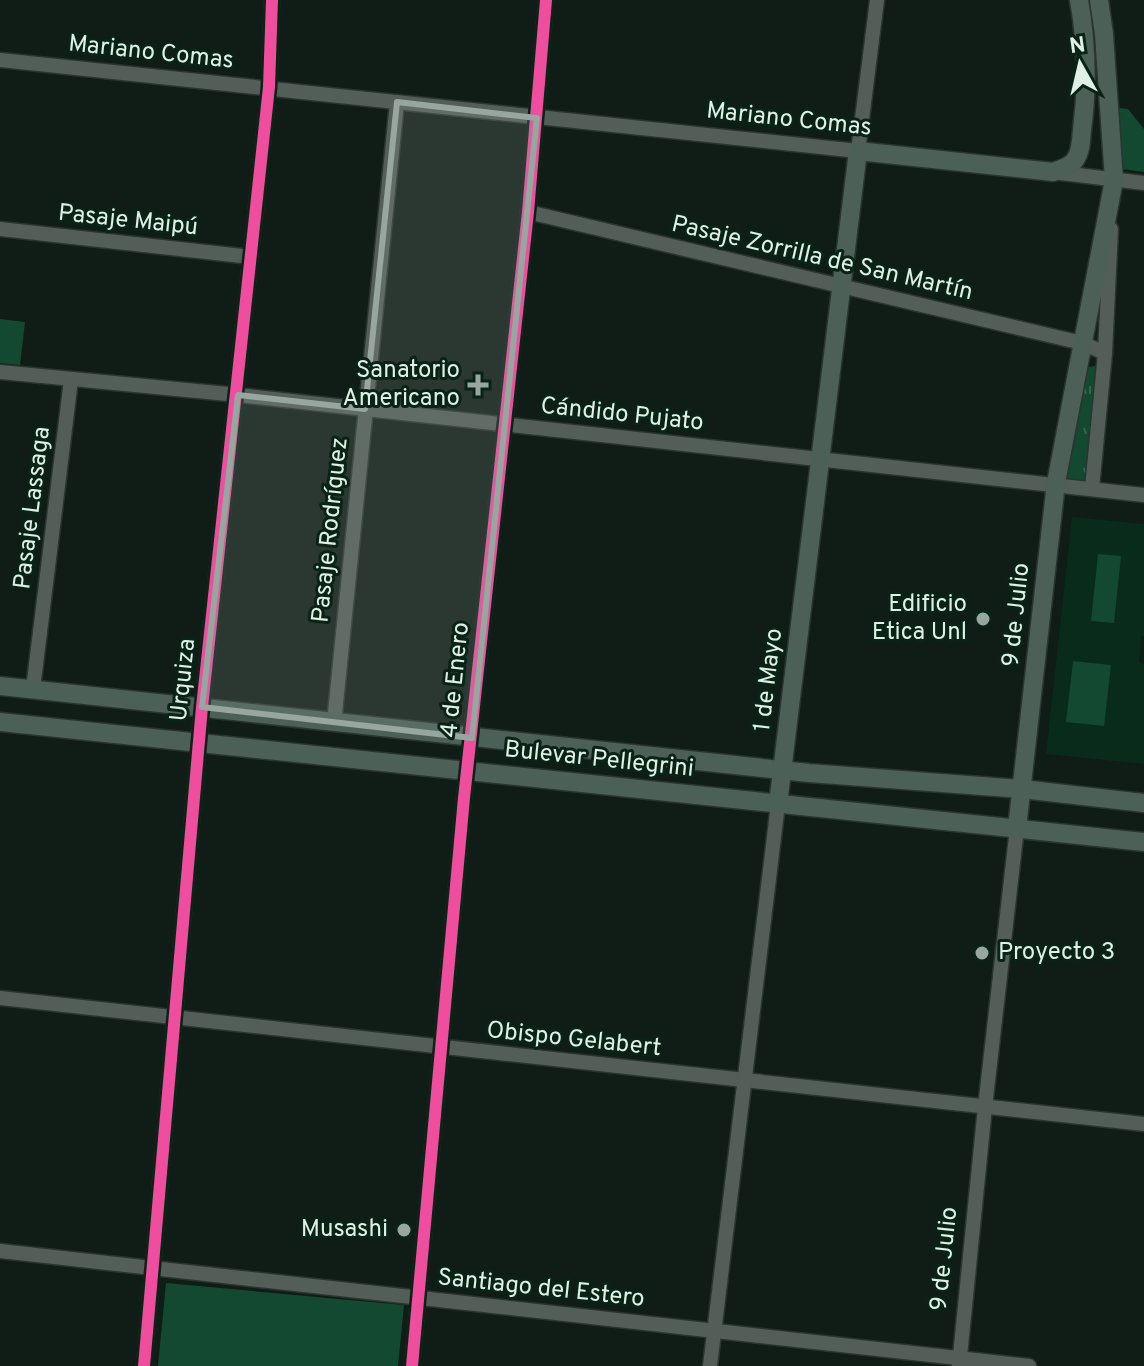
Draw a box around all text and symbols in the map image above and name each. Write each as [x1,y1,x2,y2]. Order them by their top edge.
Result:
north arrow [1040,24,1120,104]
street label: Mariano Comas [67,29,235,77]
text: N [1068,32,1087,61]
street label: Mariano Comas [705,96,873,144]
street label: Pasaje Maipú [56,199,200,243]
street label: Pasaje Zorrilla de San Martín [668,210,976,308]
place label: Sanatorio Americano [343,356,460,414]
marker: Sanatorio Americano [467,374,489,396]
street label: Cándido Pujato [539,392,705,438]
street label: Pasaje Lassaga [8,425,58,591]
street label: Pasaje Rodríguez [306,436,356,624]
street label: 9 de Julio [997,562,1037,668]
place label: Edificio Etica Unl [872,590,967,648]
marker: Edificio Etica Unl [974,610,992,628]
street label: 4 de Enero [435,621,477,739]
street label: 1 de Mayo [748,627,790,733]
street label: Urquiza [165,637,203,723]
street label: Bulevar Pellegrini [503,735,695,785]
place label: Proyecto 3 [998,938,1115,968]
marker: Proyecto 3 [973,944,991,962]
street label: Obispo Gelabert [485,1016,663,1064]
street label: 9 de Julio [925,1206,965,1312]
place label: Musashi [301,1215,388,1245]
marker: Musashi [395,1221,413,1239]
street label: Santiago del Estero [436,1263,646,1315]

